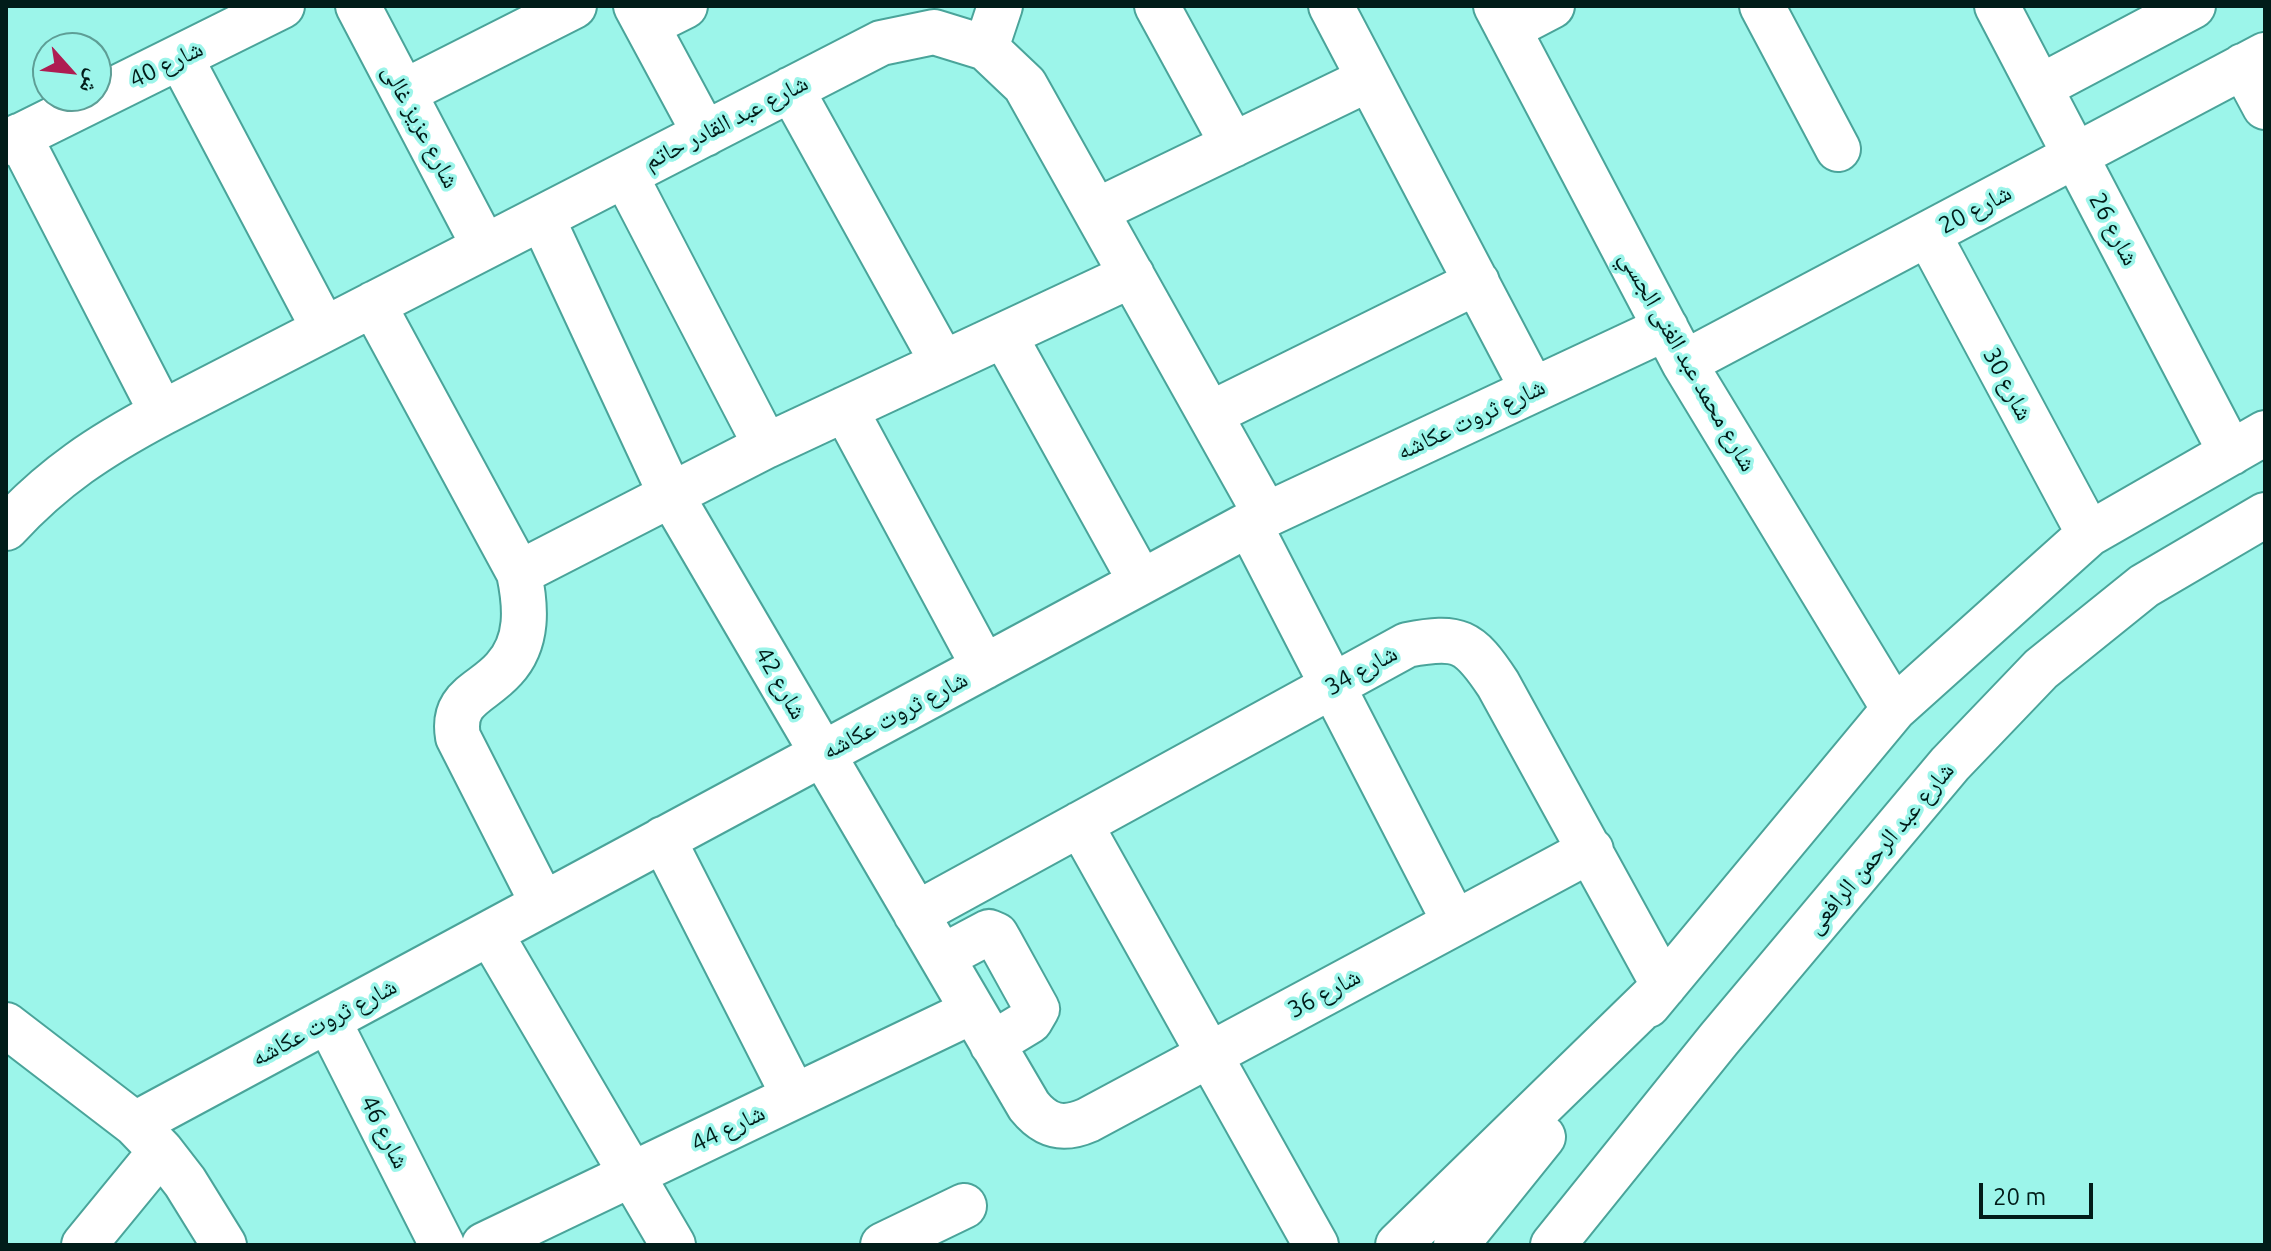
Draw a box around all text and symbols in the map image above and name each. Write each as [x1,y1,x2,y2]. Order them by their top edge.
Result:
north arrow [32,32,112,112]
street label: شارع 40 [125,34,207,94]
street label: شارع عزيز غالى [376,59,466,193]
text: ش [76,66,108,98]
street label: شارع عبد القادر حاتم [639,68,813,176]
street label: شارع 20 [1934,178,2016,240]
street label: شارع 26 [2083,188,2145,270]
street label: شارع محمد عبد الغنى الجسي [1613,246,1763,476]
street label: شارع 30 [1977,343,2039,425]
street label: شارع ثروت عكاشه [1392,372,1550,466]
street label: شارع 34 [1320,638,1402,702]
street label: شارع 42 [749,642,813,724]
street label: شارع ثروت عكاشه [818,665,972,765]
street label: شارع عبد الرحمن الرافعى [1800,756,1960,940]
street label: شارع 36 [1283,962,1365,1024]
street label: شارع ثروت عكاشه [247,972,401,1072]
street label: شارع 46 [354,1091,416,1173]
street label: شارع 44 [687,1098,769,1158]
scale bar [1983,1167,2097,1217]
text: 20 m [1993,1183,2046,1210]

